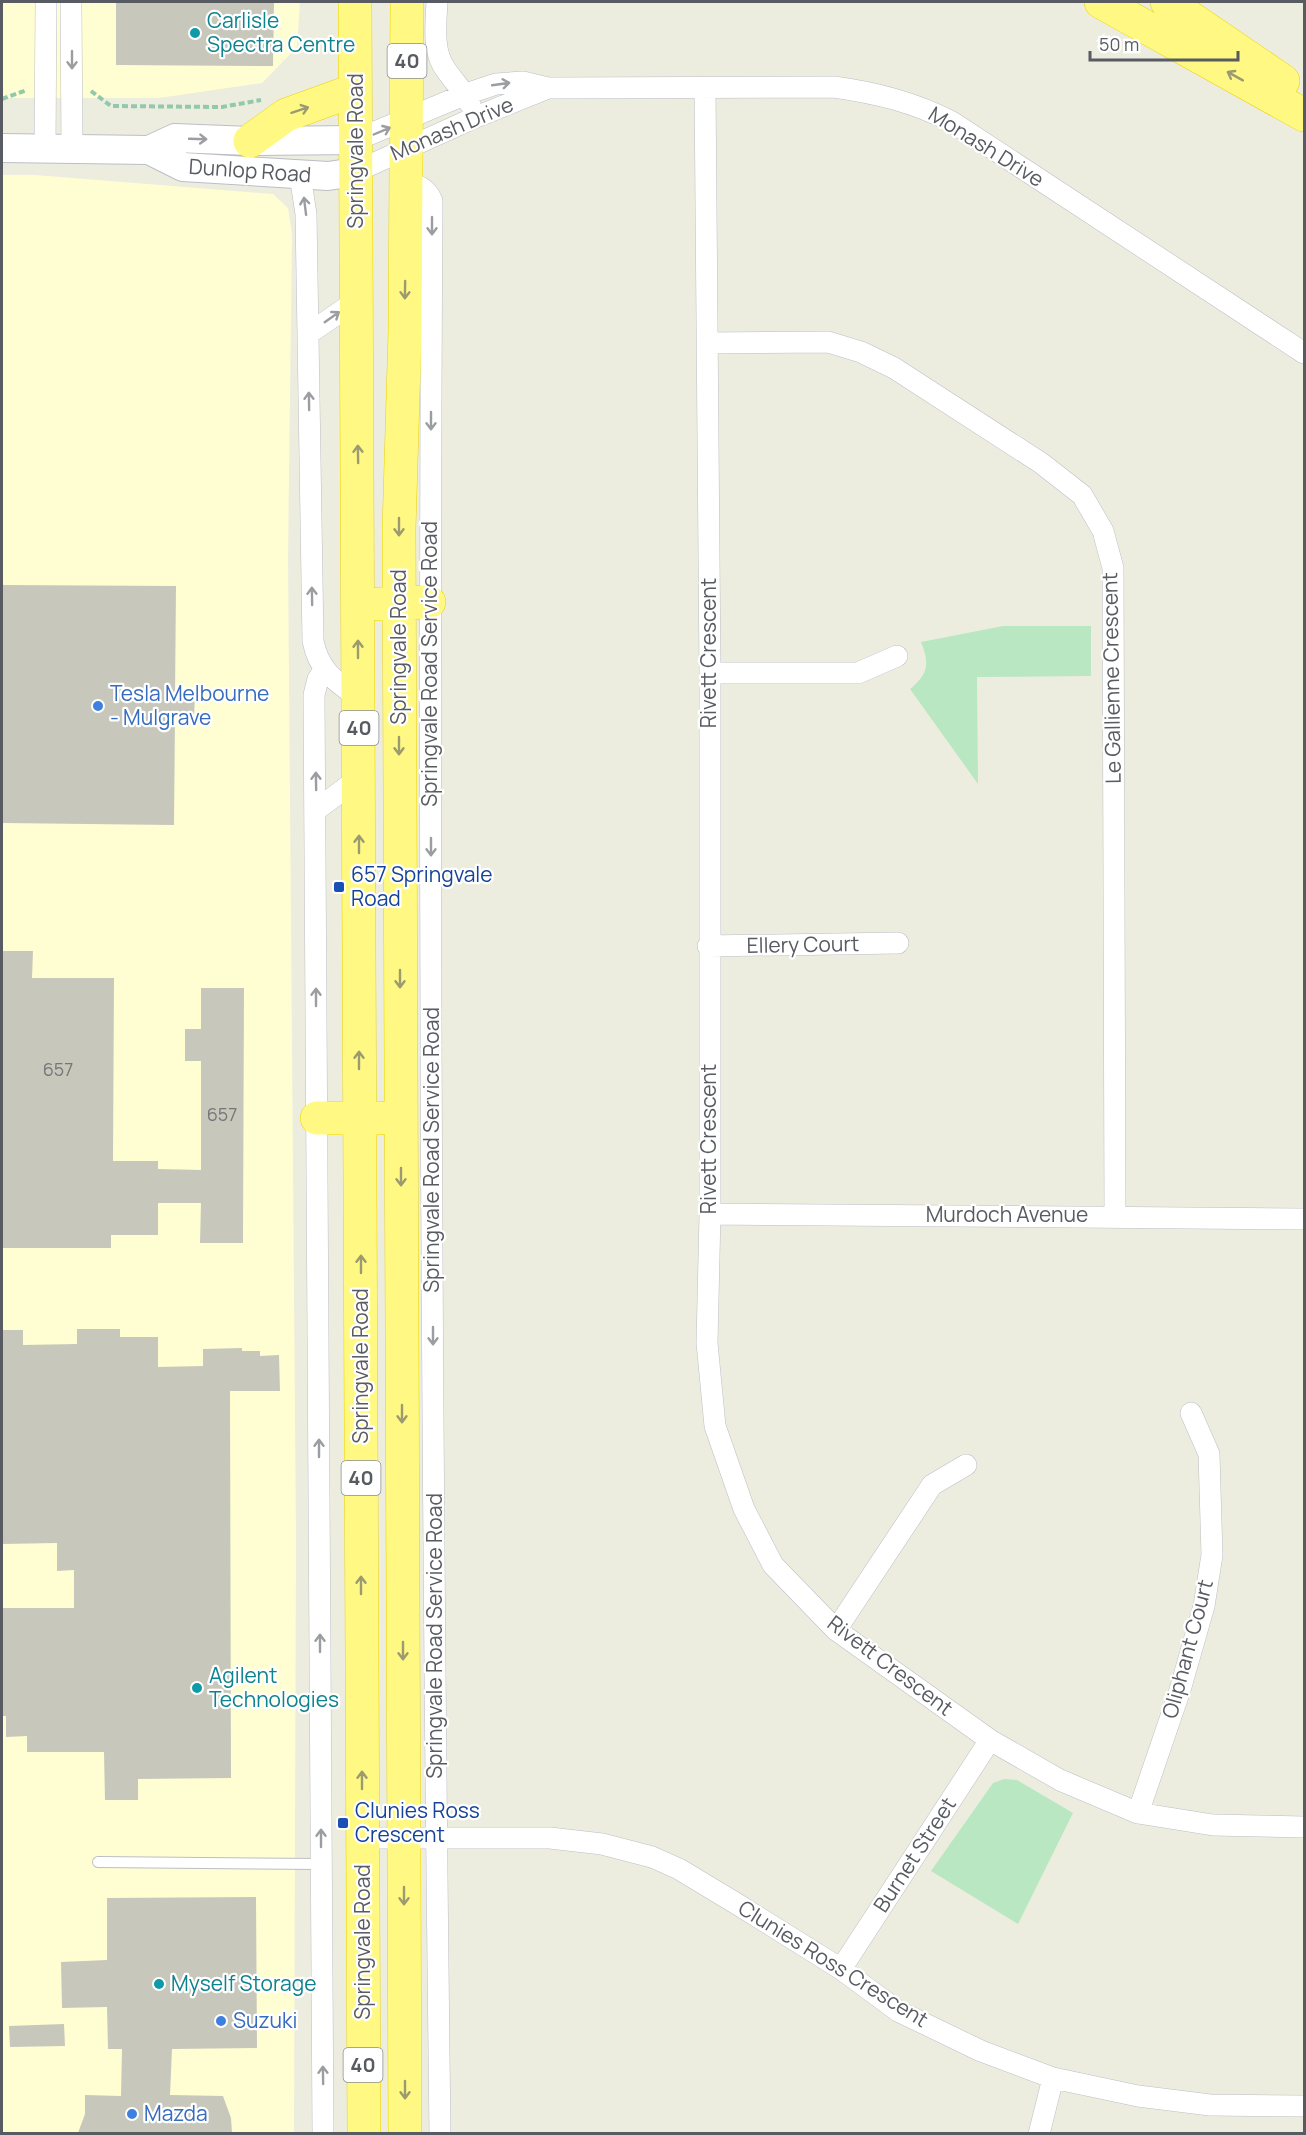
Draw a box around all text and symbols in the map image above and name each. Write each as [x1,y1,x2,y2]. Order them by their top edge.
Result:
place label: Carlisle Spectra Centre [207,6,355,58]
scale bar [1090,24,1238,62]
marker: Carlisle Spectra Centre [188,26,202,40]
text: 50 m [1099,32,1139,56]
road number: 40 [388,44,426,78]
one-way arrow [66,49,78,69]
one-way arrow [1227,70,1244,82]
street label: Springvale Road [341,73,369,229]
one-way arrow [490,78,510,89]
street label: Monash Drive [386,90,517,167]
street label: Monash Drive [924,100,1050,193]
one-way arrow [290,104,309,115]
one-way arrow [372,125,390,136]
one-way arrow [188,134,208,145]
street label: Dunlop Road [188,152,312,188]
one-way arrow [299,197,310,216]
one-way arrow [426,215,438,235]
one-way arrow [399,279,411,299]
one-way arrow [324,311,340,323]
one-way arrow [303,391,315,411]
one-way arrow [425,410,437,430]
one-way arrow [352,445,364,465]
one-way arrow [393,516,405,536]
street label: Springvale Road Service Road [415,521,443,807]
street label: Springvale Road [384,569,412,725]
street label: Le Gallienne Crescent [1095,572,1127,784]
street label: Rivett Crescent [694,578,722,728]
one-way arrow [306,586,318,606]
one-way arrow [352,640,364,660]
place label: Tesla Melbourne - Mulgrave [110,679,269,731]
marker: Tesla Melbourne - Mulgrave [91,699,105,713]
road number: 40 [340,711,378,745]
one-way arrow [393,735,405,755]
one-way arrow [310,771,321,791]
one-way arrow [353,835,365,855]
one-way arrow [425,836,437,856]
place label: 657 Springvale Road [351,860,493,912]
marker: 657 Springvale Road [332,880,346,894]
street label: Ellery Court [746,929,860,959]
one-way arrow [394,968,406,988]
one-way arrow [310,987,322,1007]
street label: Springvale Road Service Road [417,1007,445,1293]
one-way arrow [353,1051,365,1071]
house number: 657 [43,1057,73,1081]
street label: Rivett Crescent [694,1064,722,1214]
house number: 657 [207,1102,237,1126]
one-way arrow [395,1166,407,1186]
street label: Murdoch Avenue [926,1200,1088,1228]
one-way arrow [355,1254,367,1274]
street label: Springvale Road [346,1288,374,1444]
one-way arrow [427,1325,439,1345]
one-way arrow [396,1403,408,1423]
one-way arrow [313,1439,325,1459]
road number: 40 [342,1461,380,1495]
street label: Springvale Road Service Road [420,1493,448,1779]
one-way arrow [355,1575,367,1595]
street label: Oliphant Court [1155,1576,1219,1721]
street label: Rivett Crescent [822,1609,959,1722]
one-way arrow [314,1634,326,1654]
one-way arrow [397,1640,409,1660]
place label: Agilent Technologies [209,1661,339,1713]
marker: Agilent Technologies [190,1681,204,1695]
one-way arrow [356,1770,368,1790]
street label: Burnet Street [867,1792,962,1917]
place label: Clunies Ross Crescent [355,1796,480,1848]
marker: Clunies Ross Crescent [336,1816,350,1830]
one-way arrow [315,1829,327,1849]
street label: Springvale Road [348,1864,376,2020]
one-way arrow [398,1886,410,1906]
street label: Clunies Ross Crescent [733,1893,934,2033]
place label: Myself Storage [171,1969,316,1997]
marker: Myself Storage [152,1977,166,1991]
place label: Suzuki [233,2006,297,2034]
marker: Suzuki [214,2014,228,2028]
road number: 40 [344,2048,382,2082]
one-way arrow [317,2066,328,2086]
one-way arrow [399,2080,411,2100]
place label: Mazda [144,2099,208,2127]
marker: Mazda [125,2107,139,2121]

